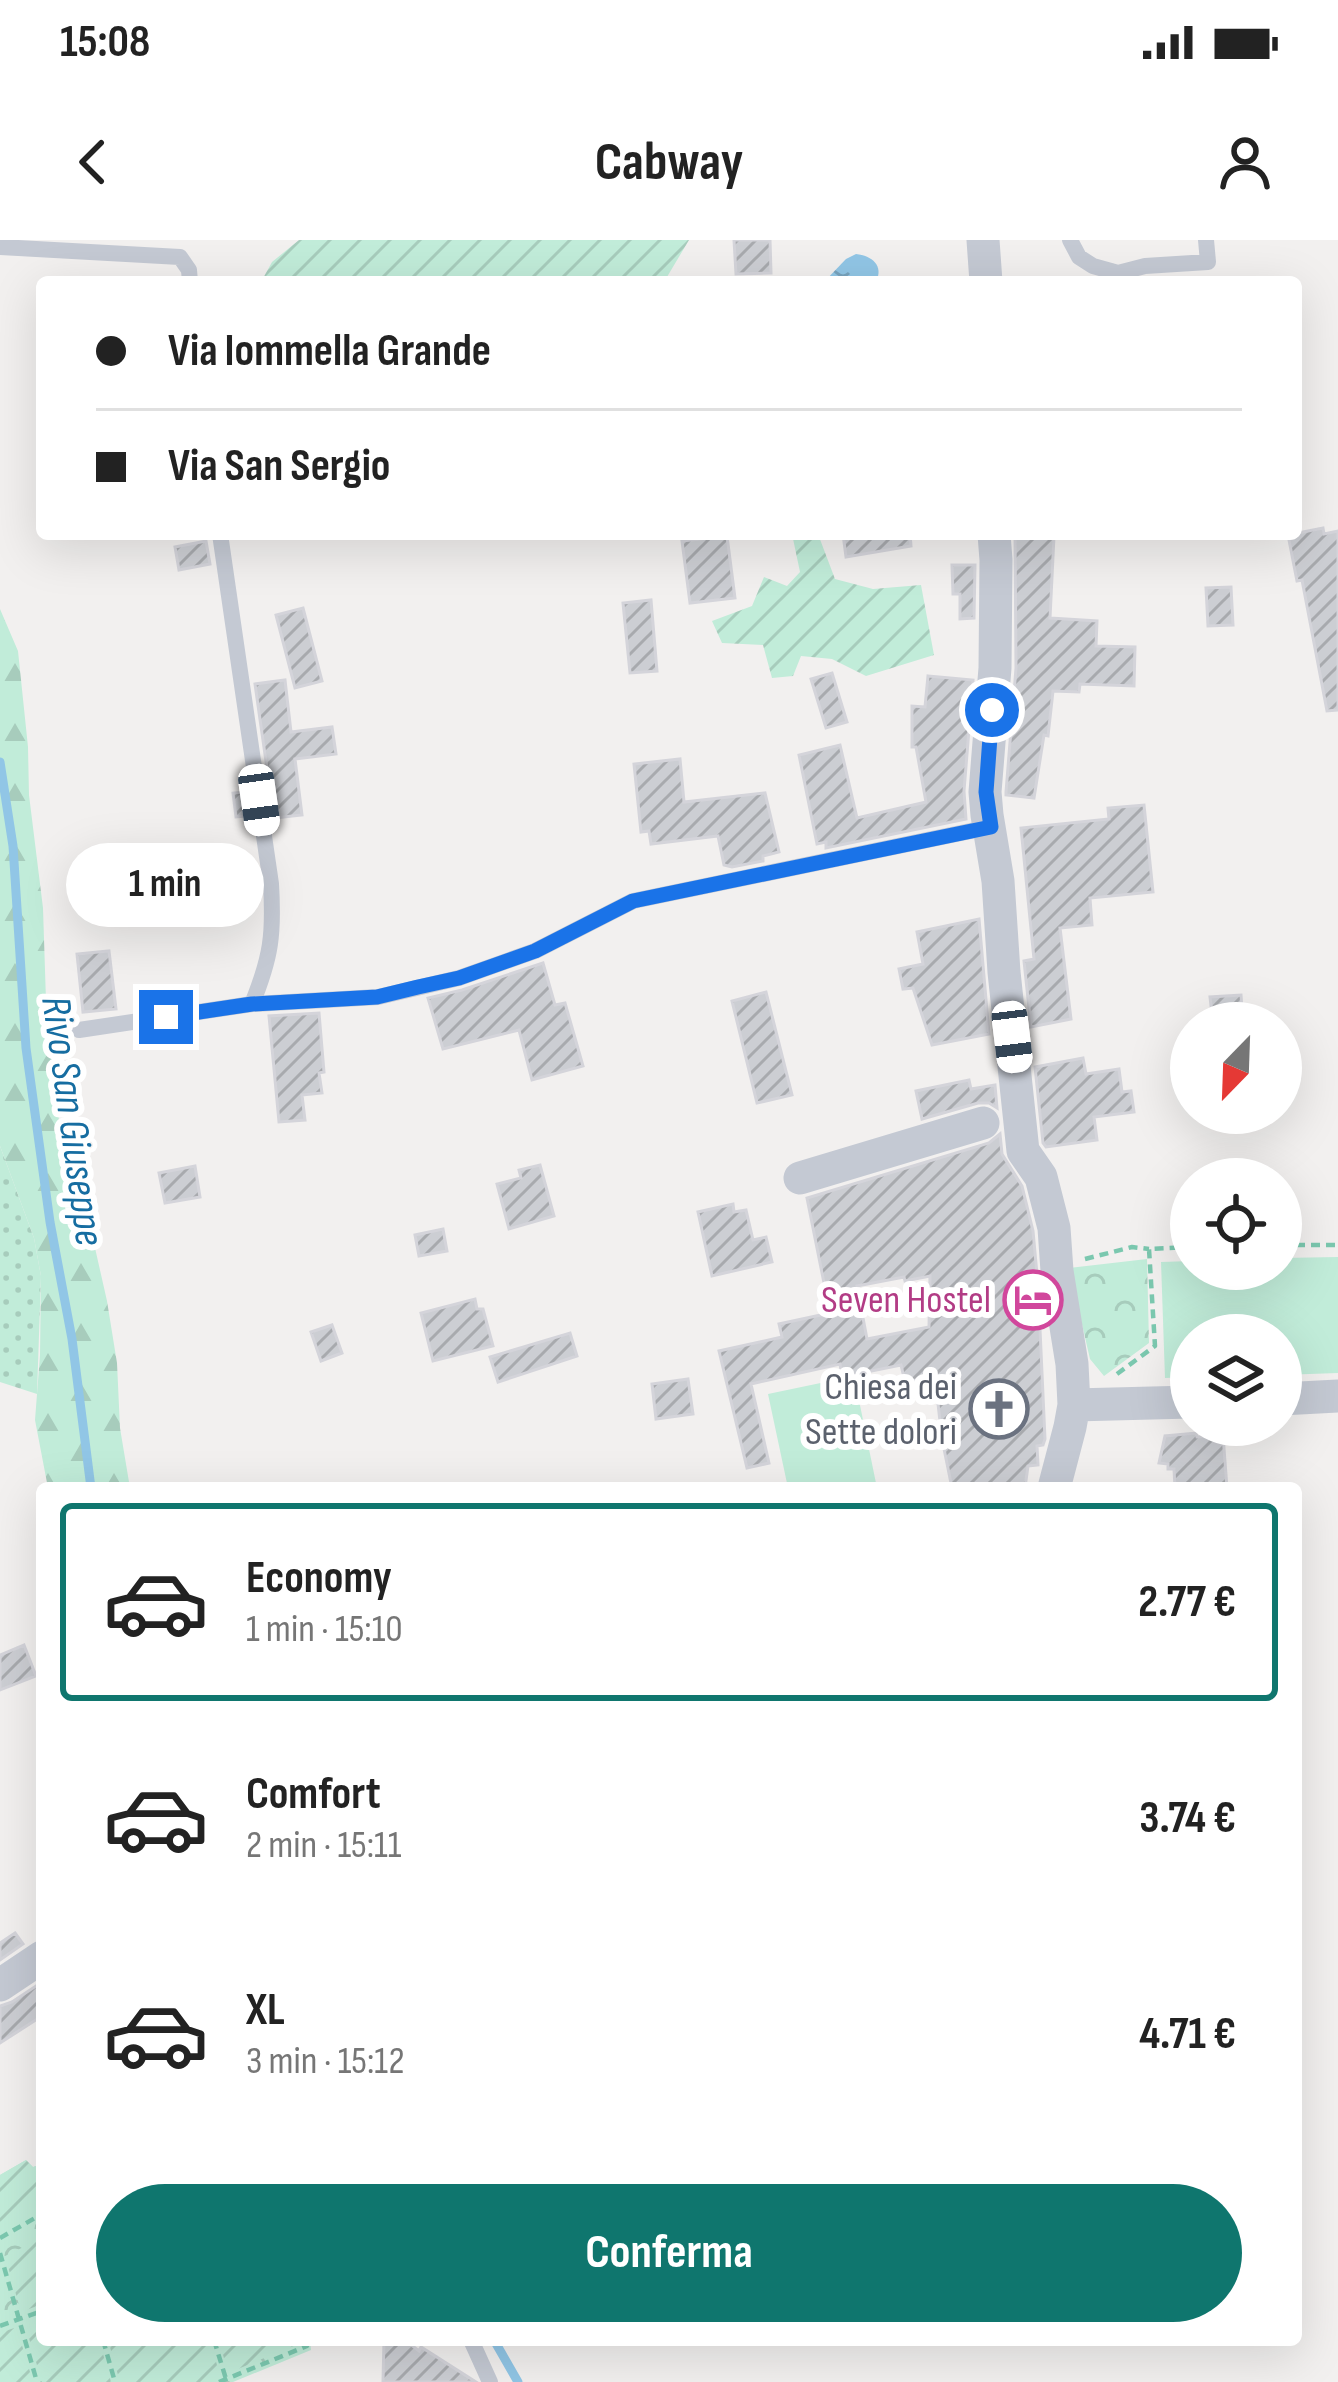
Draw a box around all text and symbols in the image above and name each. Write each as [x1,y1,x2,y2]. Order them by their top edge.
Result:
text: 15:08 [60,15,150,70]
icon: back [60,129,126,195]
icon: person [1212,129,1278,195]
text: Cabway [595,130,743,195]
text: Via Iommella Grande [168,324,491,379]
text: Via San Sergio [168,439,391,494]
route start [965,683,1019,737]
car [236,762,282,838]
callout: 1 min [67,843,265,927]
text: 1 min [129,861,201,908]
route end [139,990,193,1044]
water label: Rivo San Giuseppe [29,993,115,1249]
car [990,999,1034,1075]
north arrow [1170,1002,1302,1134]
map controls [1170,1002,1302,1446]
button: locate [1170,1158,1302,1290]
hotel icon: Seven Hostel [1002,1269,1064,1331]
place label: Seven Hostel [821,1277,991,1324]
button: layers [1170,1314,1302,1446]
place label: Chiesa dei Sette dolori [805,1364,957,1456]
church icon: Chiesa dei Sette dolori [968,1378,1030,1440]
icon: car [102,1548,210,1656]
text: Economy [246,1551,392,1606]
text: 2.77 € [1138,1575,1236,1630]
text: 1 min · 15:10 [246,1606,403,1653]
icon: car [102,1764,210,1872]
text: Comfort [246,1767,381,1822]
text: 3.74 € [1139,1791,1236,1846]
text: 2 min · 15:11 [246,1822,401,1869]
icon: car [102,1980,210,2088]
text: XL [246,1983,285,2038]
text: 4.71 € [1139,2007,1236,2062]
text: 3 min · 15:12 [246,2038,405,2085]
button: Conferma [96,2184,1242,2322]

